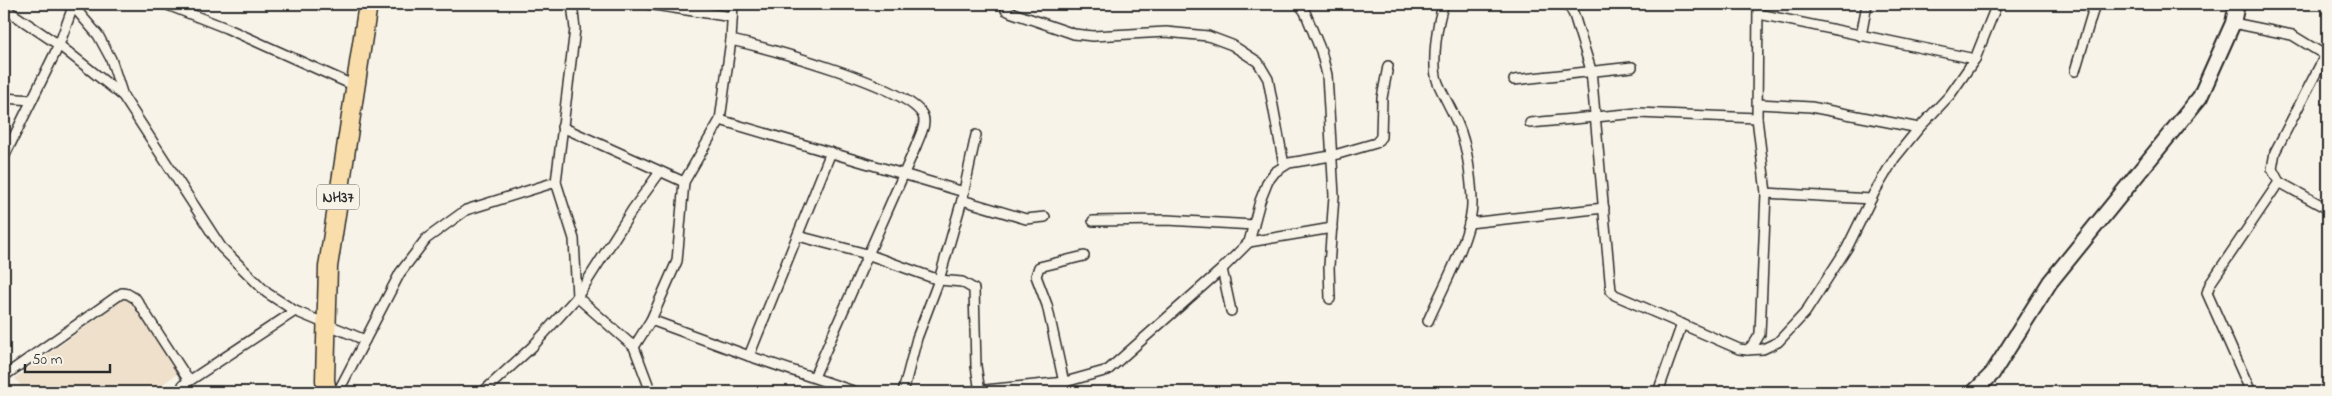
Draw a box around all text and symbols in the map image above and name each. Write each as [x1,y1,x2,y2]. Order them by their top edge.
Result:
road number: NH37 [317,184,359,210]
scale bar [25,341,110,373]
text: 50 m [32,349,63,371]

